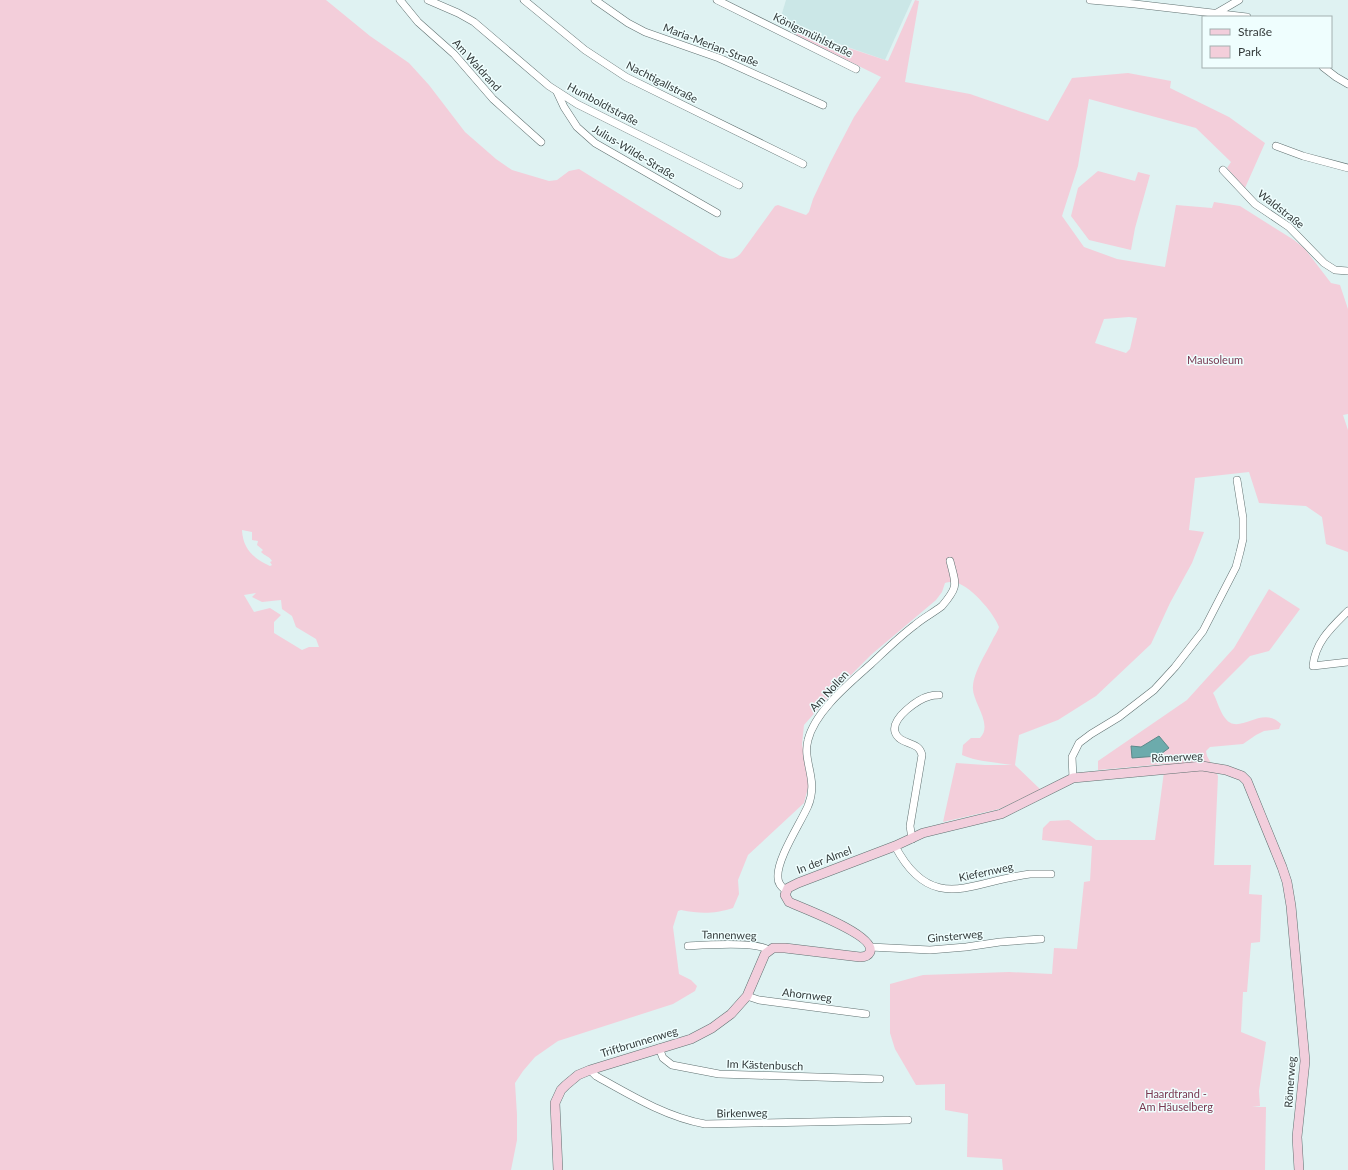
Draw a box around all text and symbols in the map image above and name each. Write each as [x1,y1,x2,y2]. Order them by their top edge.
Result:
street label: Königsmühlstraße [771,10,855,59]
legend [1202,16,1332,68]
street label: Maria-Merian-Straße [662,20,761,69]
text: Straße [1238,24,1272,39]
street label: Am Waldrand [451,36,504,93]
text: Park [1238,44,1262,59]
street label: Nachtigallstraße [624,58,700,105]
street label: Humboldtstraße [565,79,641,128]
street label: Julius-Wilde-Straße [590,122,678,182]
street label: Waldstraße [1256,186,1307,231]
park label: Mausoleum [1187,353,1243,366]
street label: Am Nollen [807,668,851,714]
street label: Römerweg [1151,749,1203,764]
street label: In der Almel [795,843,853,876]
street label: Kiefernweg [957,859,1015,884]
street label: Ginsterweg [927,927,983,944]
street label: Tannenweg [701,928,757,941]
street label: Ahornweg [781,985,833,1004]
street label: Triftbrunnenweg [599,1024,679,1059]
street label: Römerweg [1281,1055,1298,1108]
street label: Im Kästenbusch [726,1057,804,1072]
park label: Haardtrand - Am Häuselberg [1139,1087,1213,1113]
street label: Birkenweg [716,1106,768,1119]

